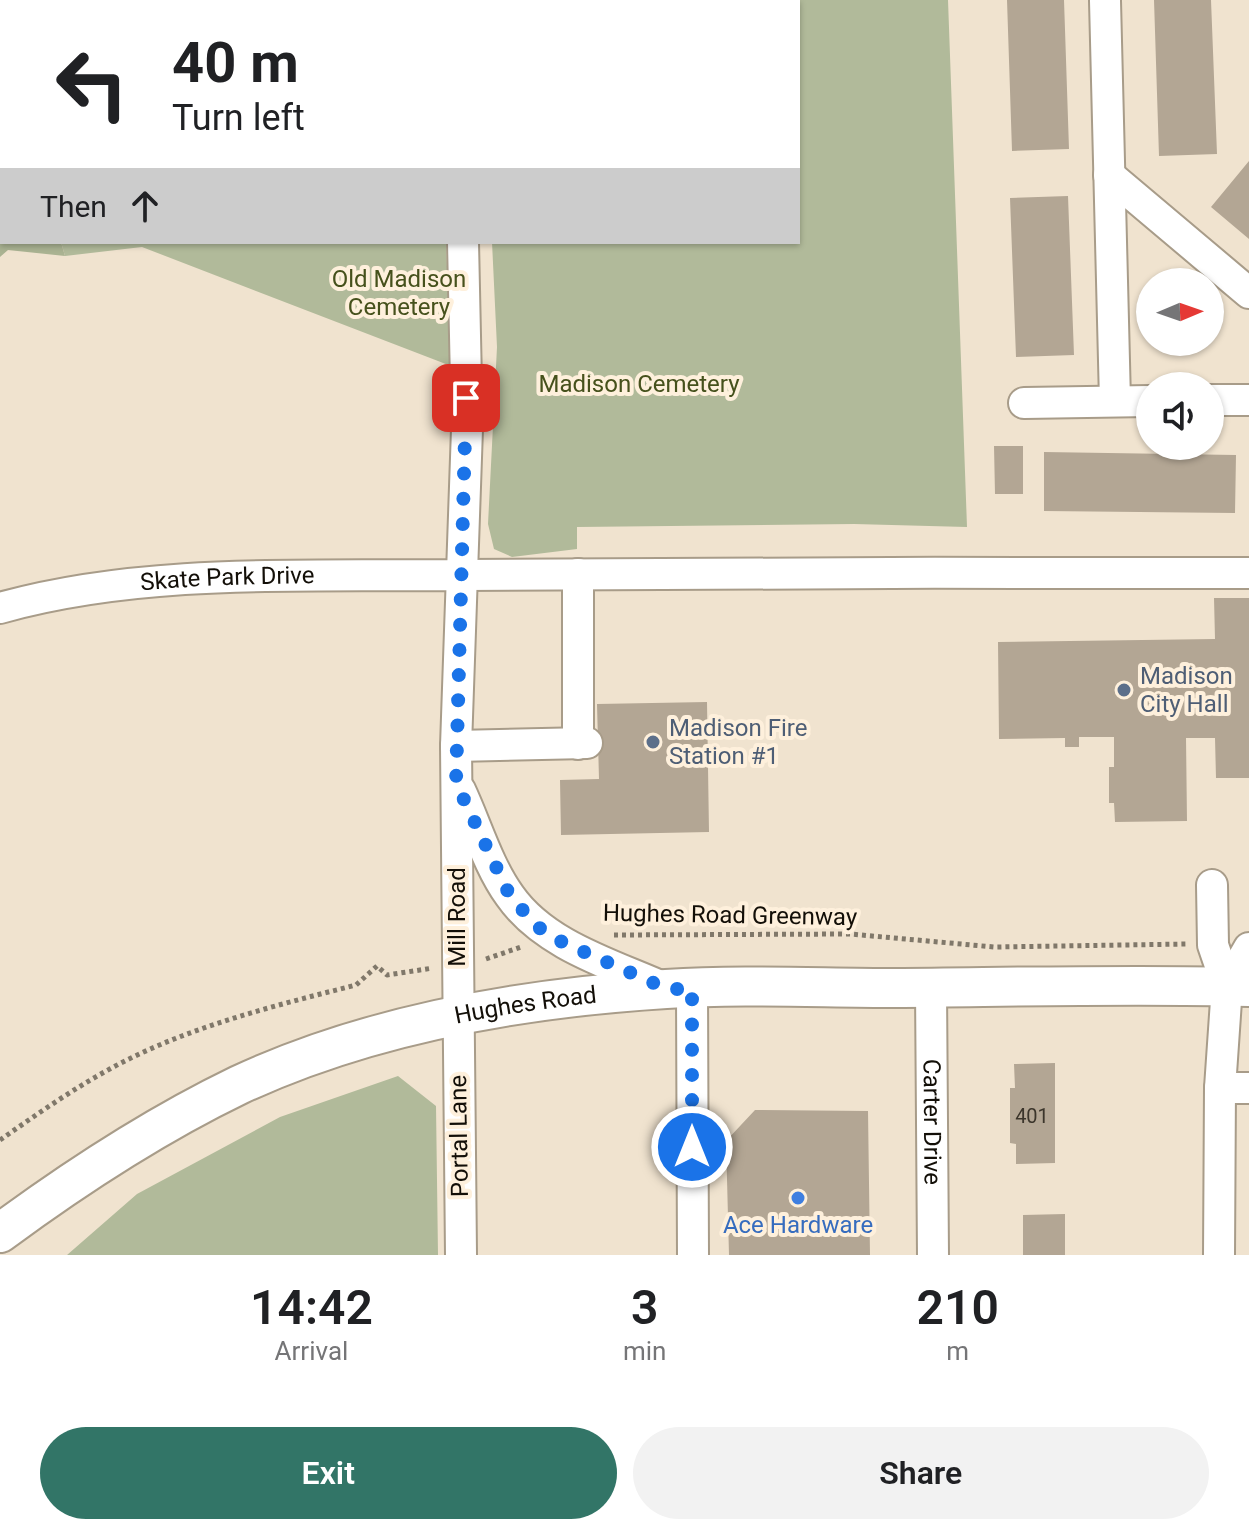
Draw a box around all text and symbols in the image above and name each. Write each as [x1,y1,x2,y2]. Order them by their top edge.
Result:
text: 40 m [172,30,299,96]
icon: left [40,32,144,136]
text: Turn left [172,97,305,139]
icon: ahead [123,184,167,228]
text: Then [40,189,107,224]
park label: Old Madison Cemetery [332,265,466,321]
north arrow [1136,268,1224,356]
map controls [1136,268,1224,460]
pin [432,364,500,432]
park label: Madison Cemetery [538,370,740,398]
button: sound [1136,372,1224,460]
icon: arrive [444,376,488,420]
street label: Skate Park Drive [139,561,315,597]
place label: Madison City Hall [1140,662,1233,718]
marker: Madison City Hall [1115,681,1133,699]
place label: Madison Fire Station #1 [669,714,807,770]
marker: Madison Fire Station #1 [644,733,662,751]
street label: Mill Road [443,867,471,967]
street label: Hughes Road Greenway [603,899,858,931]
street label: Hughes Road [452,981,598,1030]
street label: Carter Drive [918,1059,946,1185]
street label: Portal Lane [444,1075,474,1197]
house number: 401 [1015,1104,1049,1128]
position arrow [650,1105,734,1189]
marker: Ace Hardware [789,1189,807,1207]
place label: Ace Hardware [723,1211,873,1239]
text: 14:42 [250,1279,373,1336]
text: 3 [631,1279,658,1336]
text: 210 [917,1279,999,1336]
text: Arrival [275,1336,348,1366]
text: min [623,1336,666,1366]
text: m [946,1336,969,1366]
button: Exit [40,1427,617,1519]
button: Share [633,1427,1209,1519]

